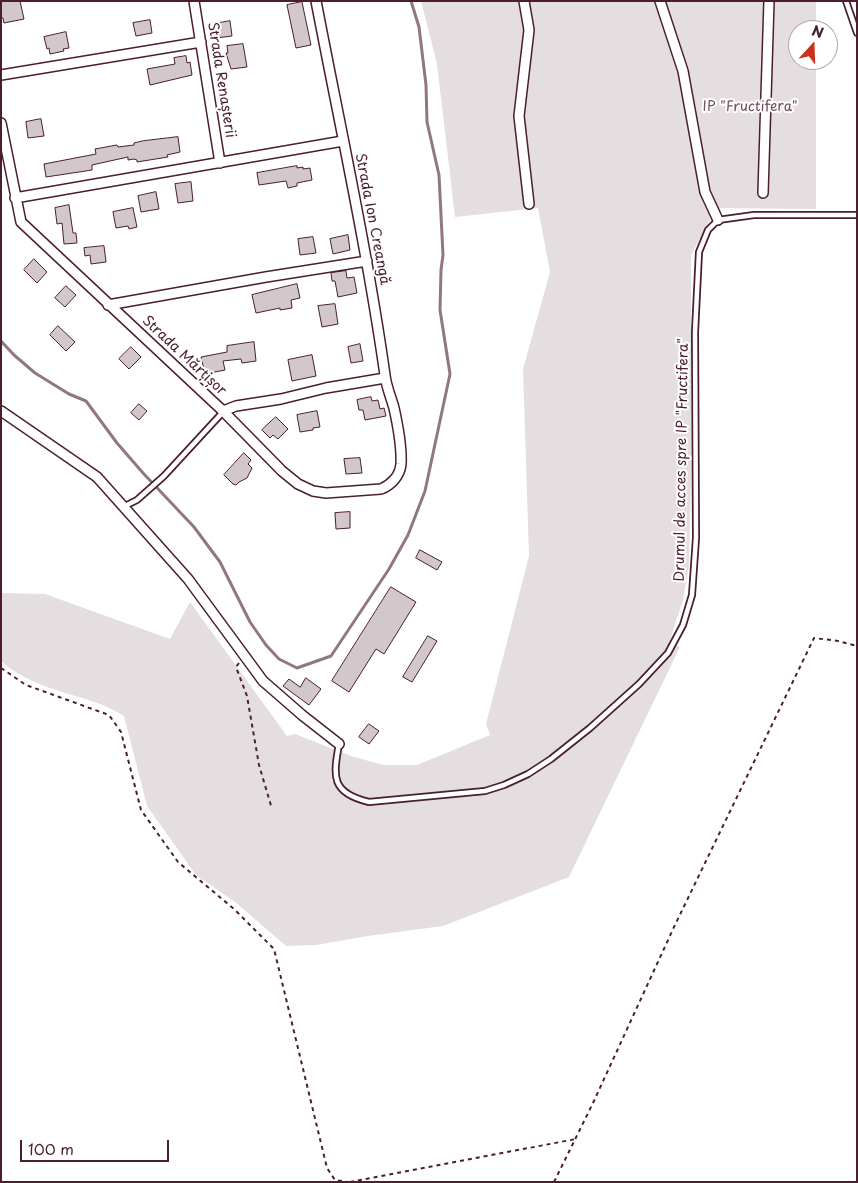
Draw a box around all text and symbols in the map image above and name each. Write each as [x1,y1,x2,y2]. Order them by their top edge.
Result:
north arrow [788,20,838,70]
text: N [809,20,827,43]
street label: Strada Renașterii [204,21,238,139]
park label: IP "Fructifera" [703,99,797,115]
street label: Strada Ion Creangă [351,152,393,286]
street label: Strada Mărțișor [138,313,230,399]
street label: Drumul de acces spre IP "Fructifera" [671,338,693,582]
scale bar [22,1130,171,1162]
text: 100 m [28,1137,74,1160]

